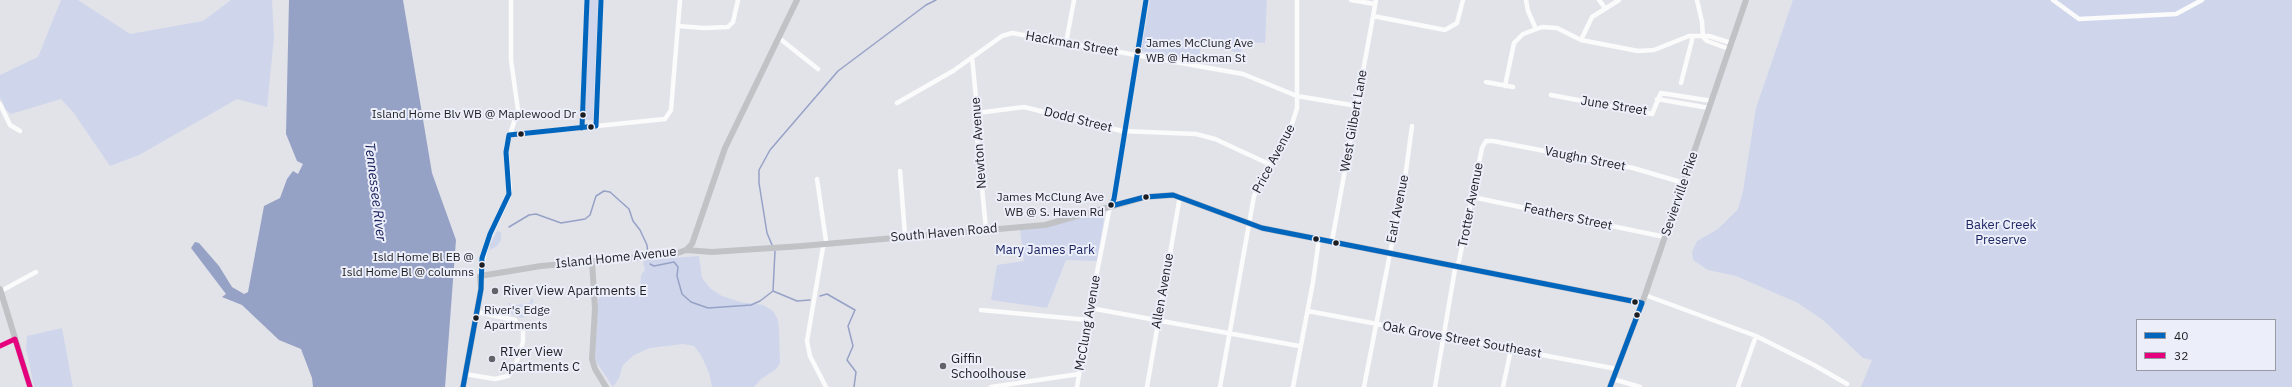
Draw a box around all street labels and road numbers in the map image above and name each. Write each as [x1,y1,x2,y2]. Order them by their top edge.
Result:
street label: Hackman Street [1024,28,1120,60]
street label: West Gilbert Lane [1337,69,1371,173]
street label: June Street [1580,93,1648,119]
street label: Newton Avenue [968,97,990,189]
street label: Dodd Street [1042,104,1114,136]
street label: Price Avenue [1249,122,1299,196]
street label: Vaughn Street [1543,143,1627,175]
street label: Sevierville Pike [1658,150,1702,238]
street label: Trotter Avenue [1455,161,1487,249]
street label: Earl Avenue [1384,173,1412,245]
street label: Feathers Street [1522,200,1614,234]
street label: South Haven Road [890,221,998,245]
street label: Island Home Avenue [555,244,677,272]
street label: Allen Avenue [1149,252,1177,330]
street label: McClung Avenue [1072,274,1104,372]
street label: Oak Grove Street Southeast [1381,318,1543,362]

